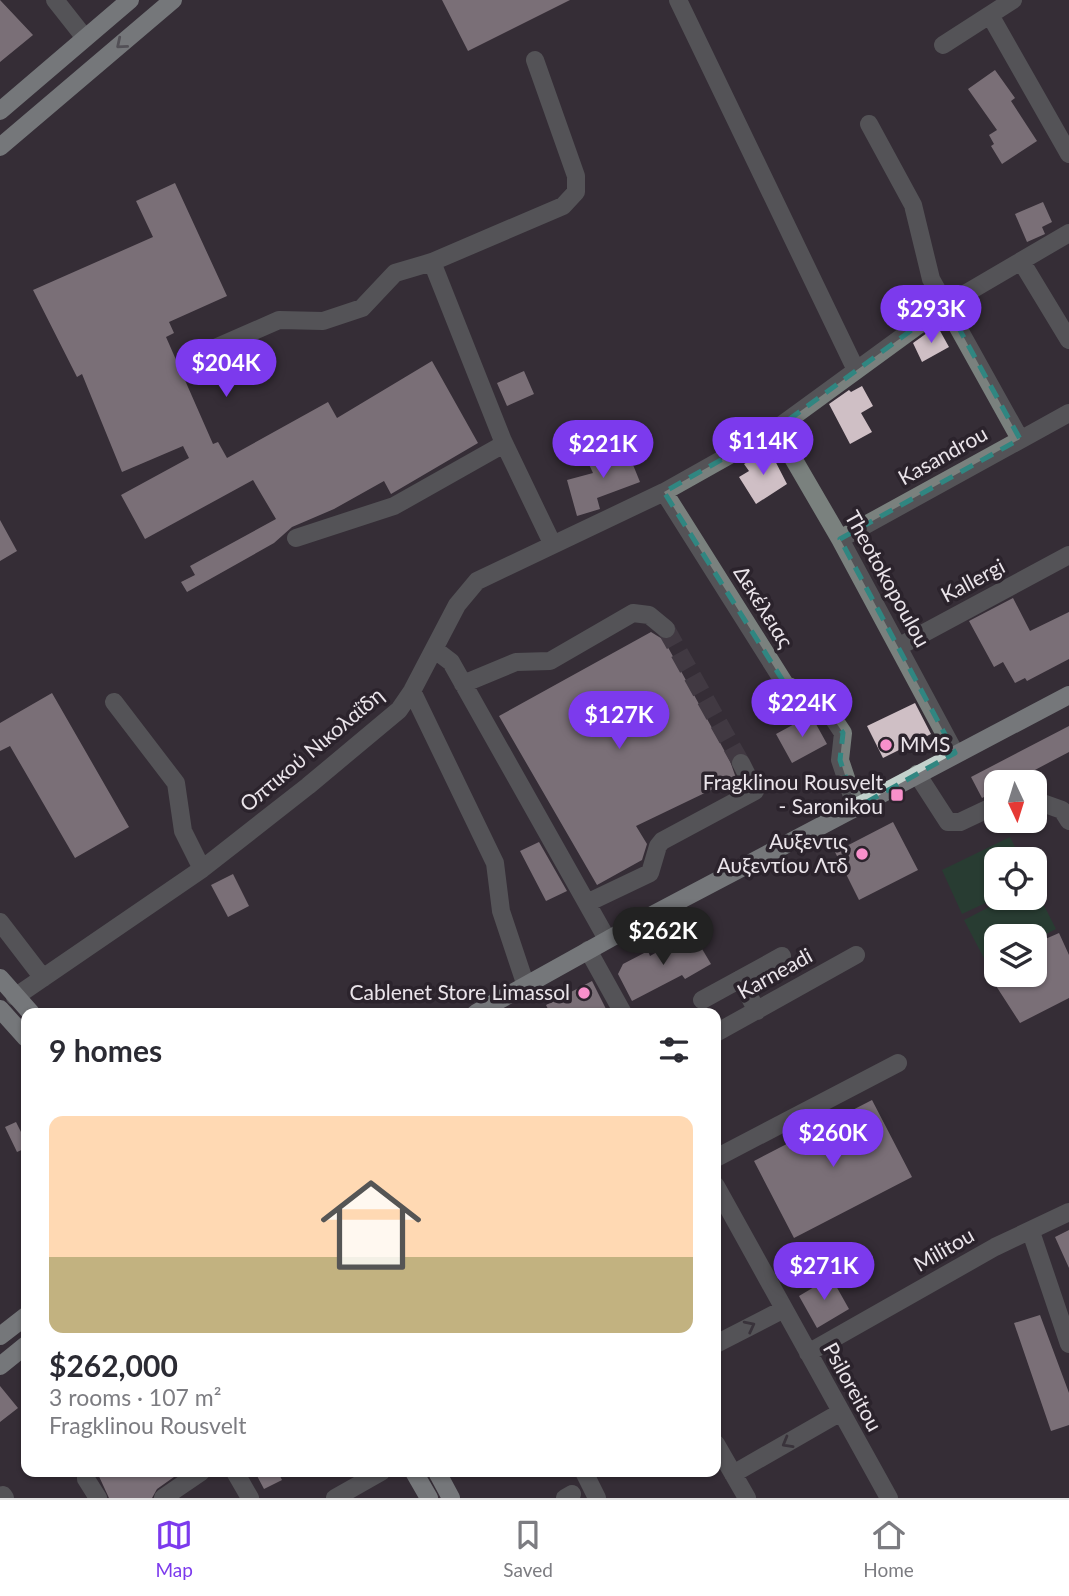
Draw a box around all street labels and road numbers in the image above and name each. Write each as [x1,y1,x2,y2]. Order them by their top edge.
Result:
street label: Kasandrou [893,420,991,489]
street label: Theotokopoulou [841,506,936,651]
street label: Kallergi [936,553,1008,607]
street label: Δεκέλειας [729,561,799,652]
street label: Οπτικού Νικολαΐδη [234,682,388,816]
street label: Karneadi [732,942,816,1003]
street label: Militou [909,1222,978,1276]
street label: Psiloreitou [819,1337,888,1435]

